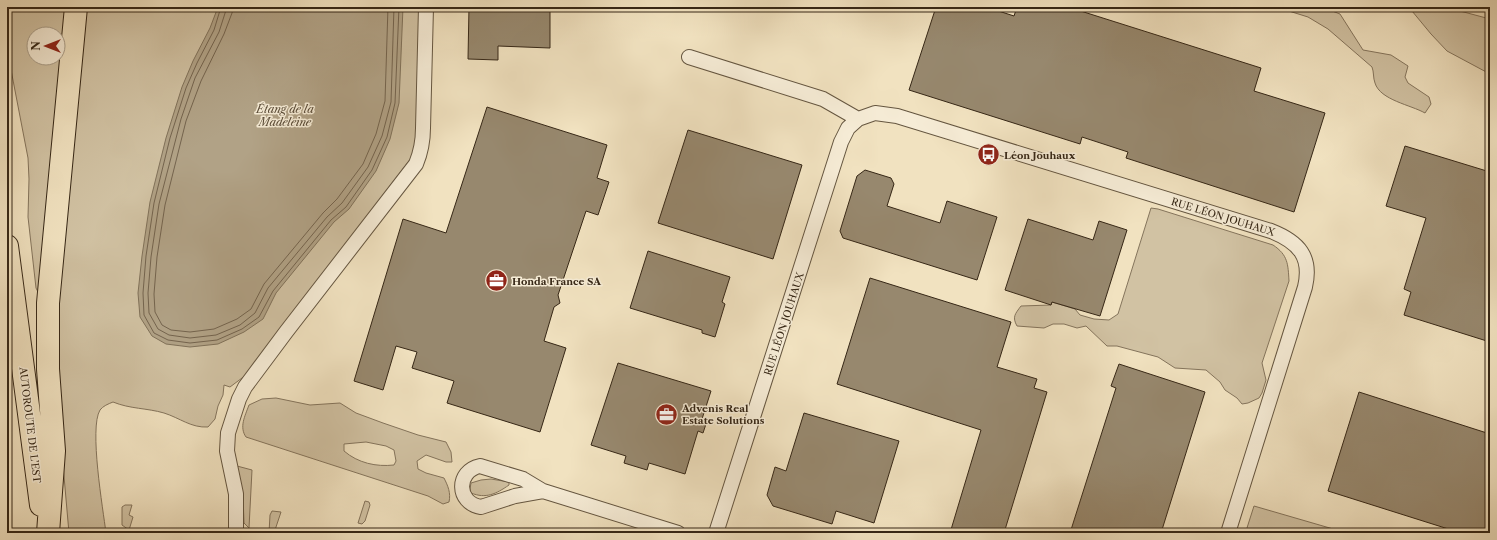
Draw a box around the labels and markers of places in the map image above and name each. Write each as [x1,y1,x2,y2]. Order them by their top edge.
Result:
bus stop icon: Léon Jouhaux [976,142,1002,168]
place label: Léon Jouhaux [1004,149,1076,162]
office icon: Honda France SA [484,268,510,294]
place label: Honda France SA [512,275,601,288]
office icon: Advenis Real Estate Solutions [653,401,679,427]
place label: Advenis Real Estate Solutions [681,402,765,427]

